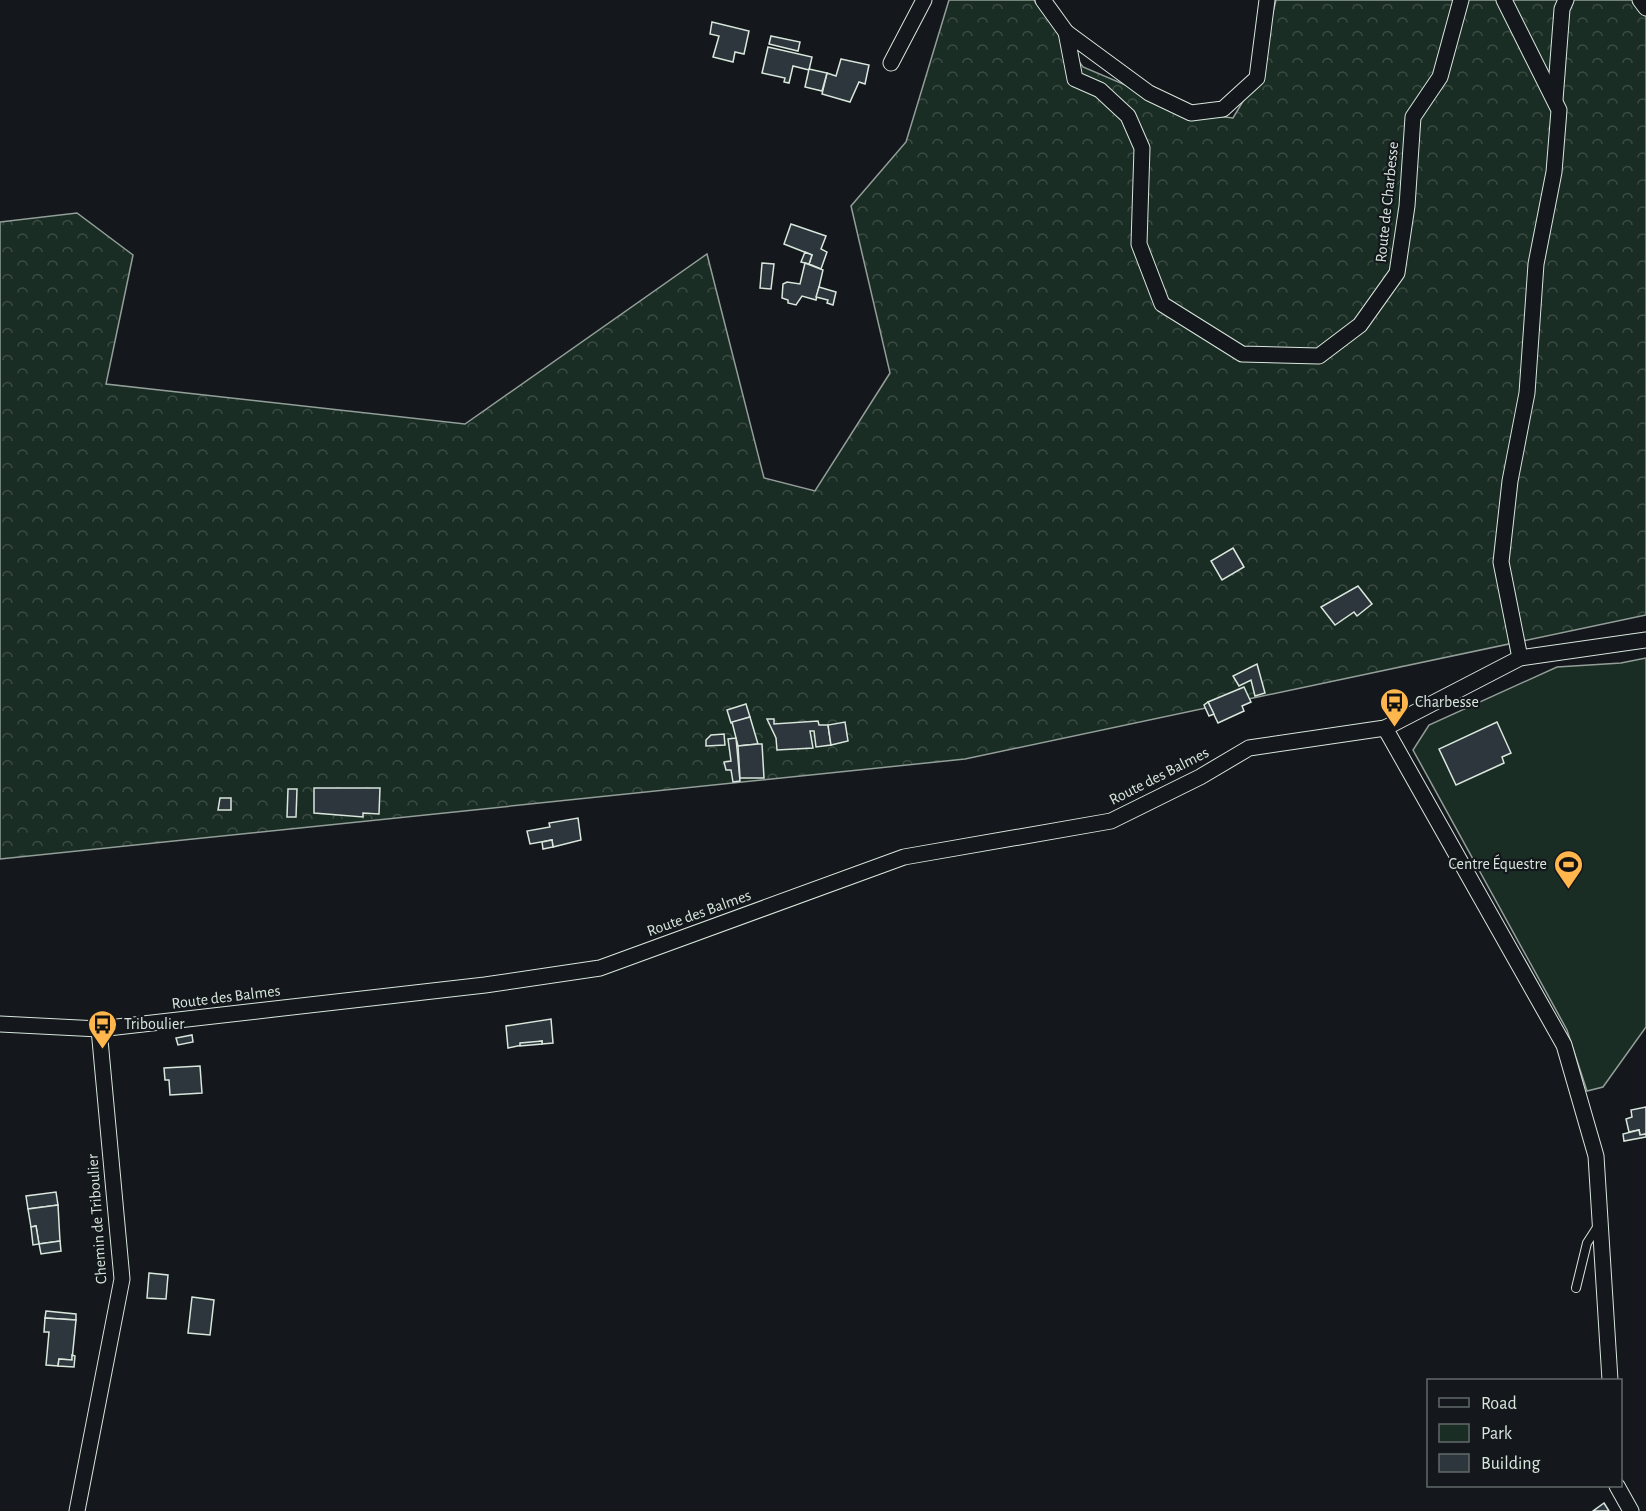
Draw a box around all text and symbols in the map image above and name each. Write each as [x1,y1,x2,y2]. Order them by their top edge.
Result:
street label: Route de Charbesse [1373,141,1401,263]
bus stop icon: Charbesse [1378,686,1410,728]
place label: Charbesse [1415,694,1479,710]
street label: Route des Balmes [1107,744,1211,808]
sports icon: Centre Équestre [1552,848,1584,890]
place label: Centre Équestre [1449,854,1547,872]
street label: Route des Balmes [645,887,753,939]
street label: Route des Balmes [171,982,281,1012]
bus stop icon: Triboulier [87,1008,119,1050]
place label: Triboulier [124,1016,185,1032]
street label: Chemin de Triboulier [84,1153,110,1285]
legend [1427,1379,1622,1487]
text: Road [1481,1395,1517,1413]
text: Park [1481,1425,1513,1443]
text: Building [1481,1455,1541,1473]

